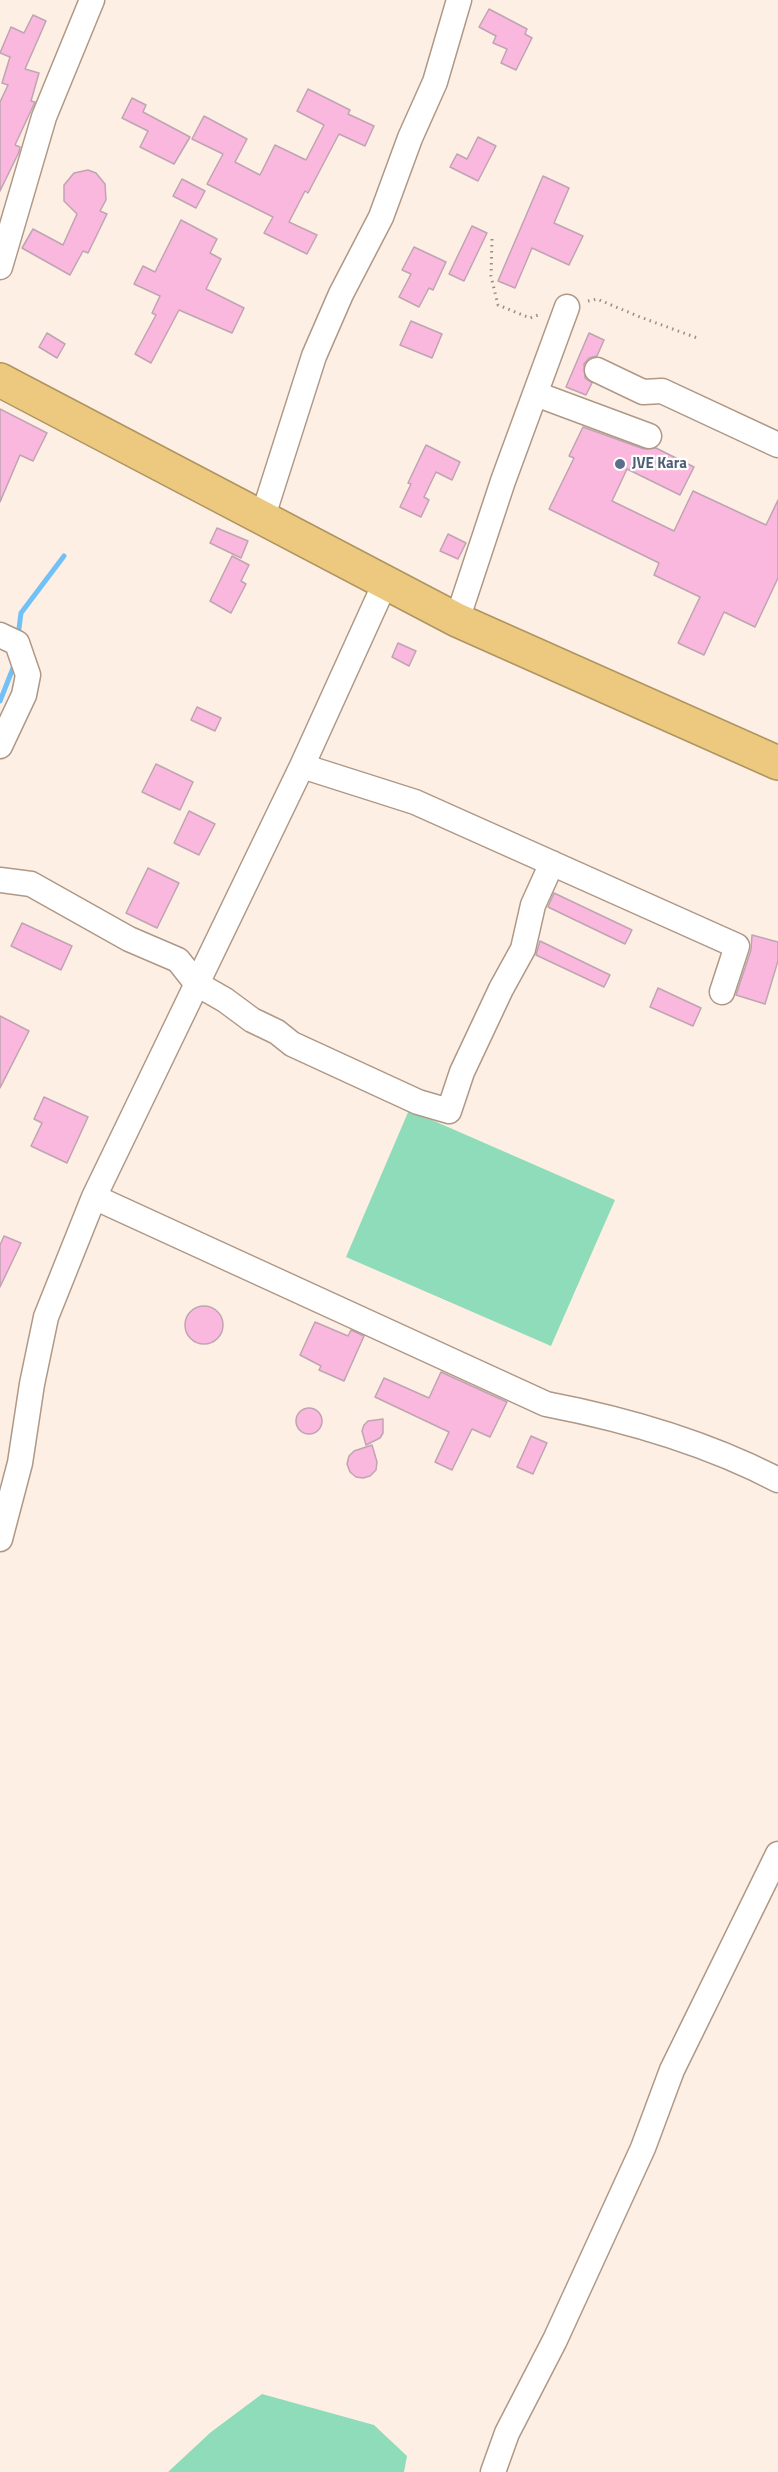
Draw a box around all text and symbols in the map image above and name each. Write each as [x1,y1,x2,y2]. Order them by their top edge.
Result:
place label: JVE Kara [632,455,687,473]
marker: JVE Kara [613,457,627,471]

